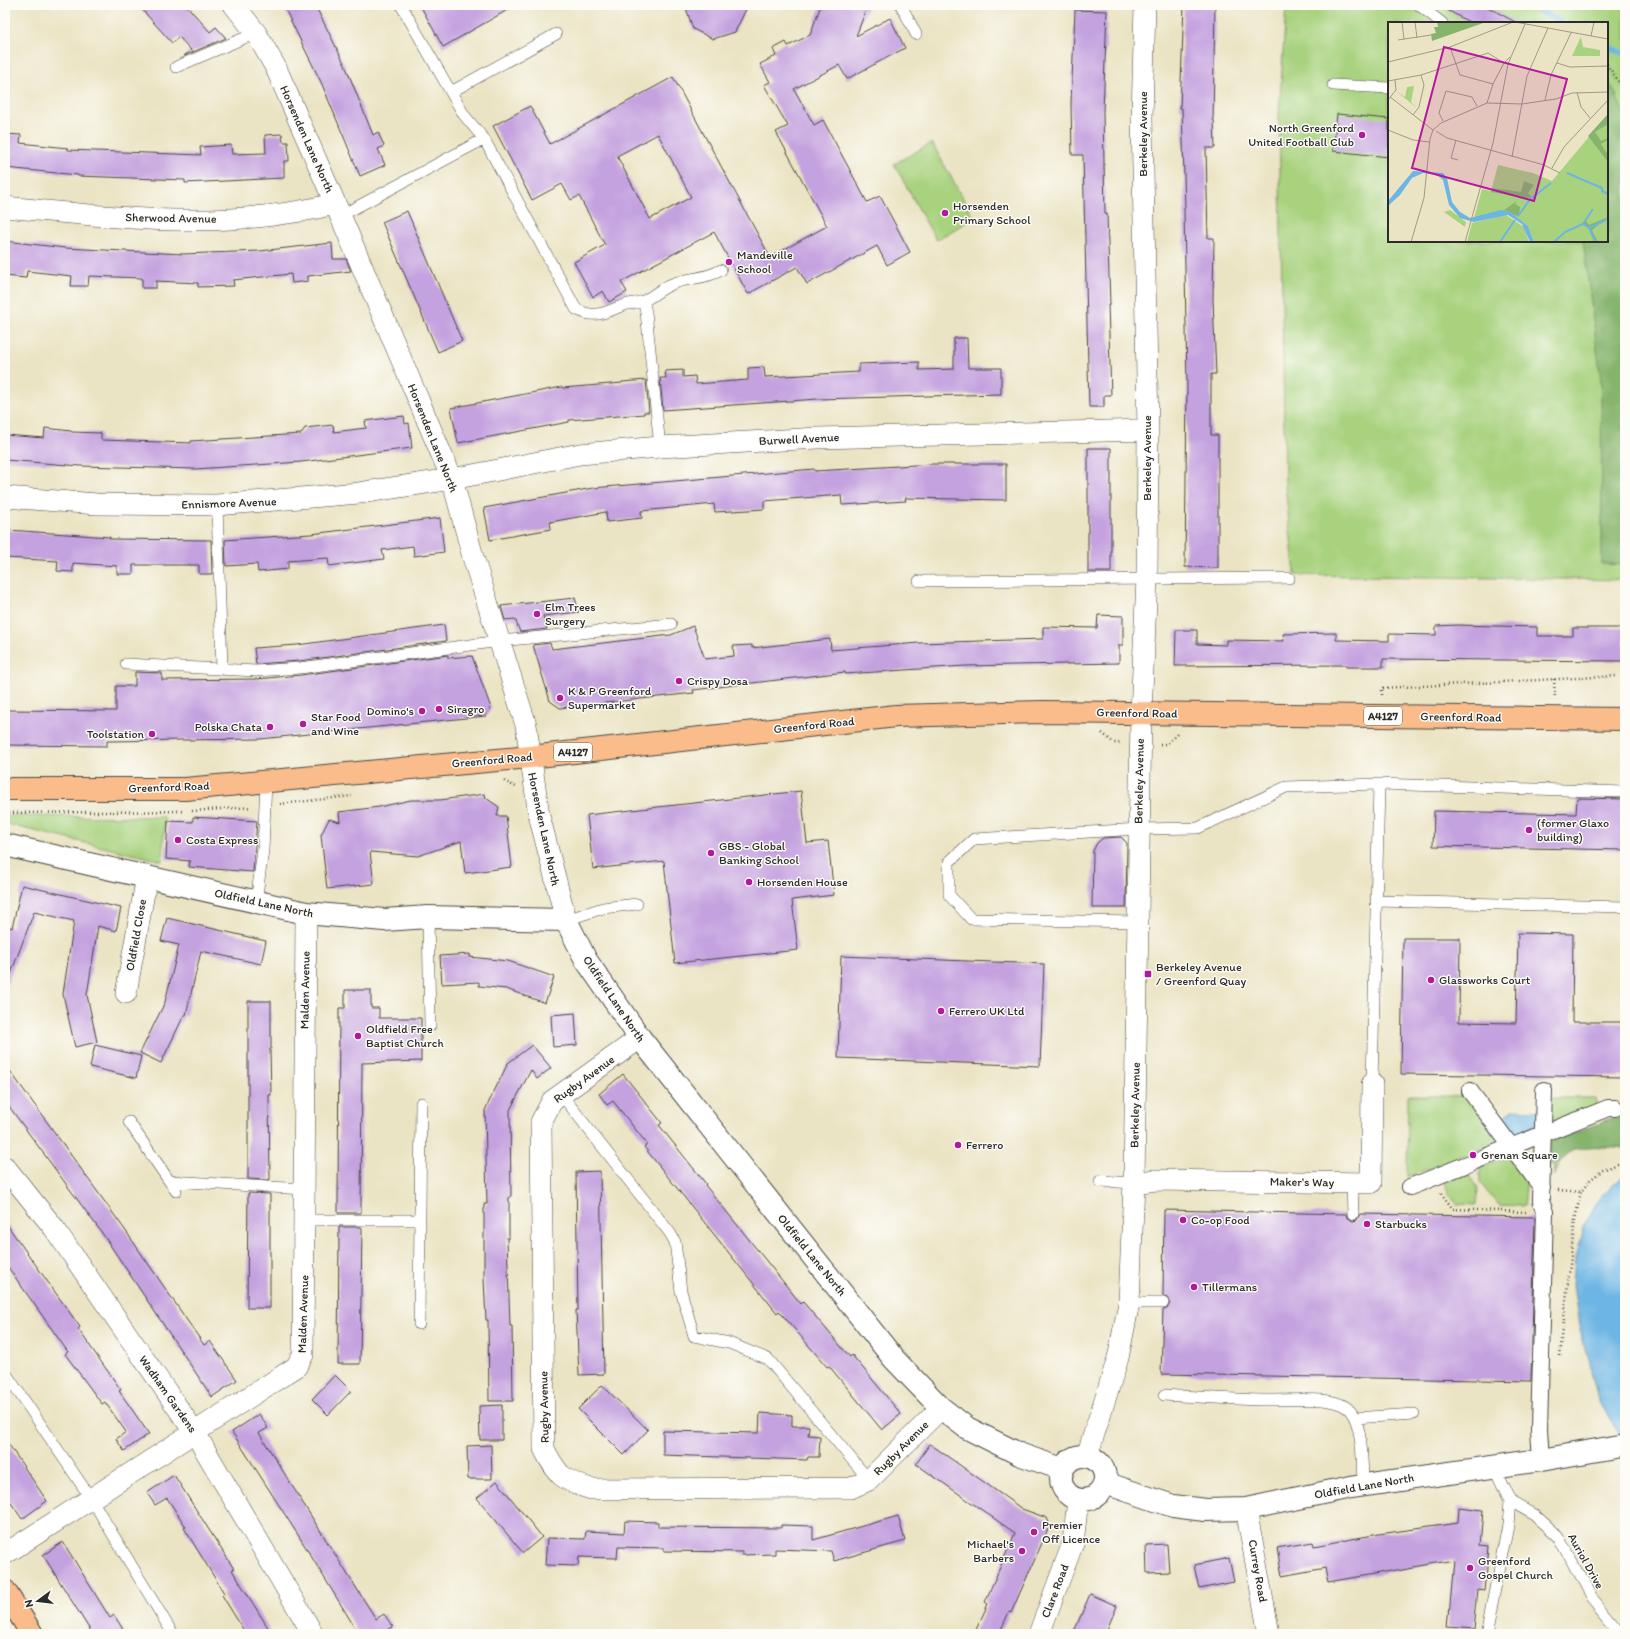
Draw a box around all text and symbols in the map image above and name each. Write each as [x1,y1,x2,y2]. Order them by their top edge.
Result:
inset map [1388,22,1608,242]
street label: Horsenden Lane North [277,83,337,195]
street label: Berkeley Avenue [1136,91,1150,177]
place label: North Greenford United Football Club [1248,121,1355,149]
marker: North Greenford United Football Club [1357,130,1367,140]
place label: Horsenden Primary School [953,199,1031,227]
marker: Horsenden Primary School [940,208,950,218]
street label: Sherwood Avenue [125,210,217,226]
place label: Mandeville School [737,248,793,276]
marker: Mandeville School [724,257,734,267]
street label: Horsenden Lane North [405,382,461,495]
street label: Berkeley Avenue [1140,415,1154,501]
street label: Burwell Avenue [758,430,840,448]
street label: Ennismore Avenue [181,494,277,512]
place label: Elm Trees Surgery [545,600,596,628]
marker: Elm Trees Surgery [532,609,542,619]
place label: Crispy Dosa [687,674,749,688]
marker: Crispy Dosa [674,676,684,686]
place label: K & P Greenford Supermarket [568,684,652,712]
marker: K & P Greenford Supermarket [555,693,565,703]
place label: Siragro [447,702,484,716]
place label: Domino's [367,704,414,718]
marker: Siragro [434,704,444,714]
street label: Greenford Road [1096,705,1178,721]
marker: Domino's [417,706,427,716]
road number: A4127 [1364,707,1402,725]
street label: Greenford Road [1420,709,1502,725]
place label: Star Food and Wine [311,710,361,738]
street label: Greenford Road [773,714,856,736]
marker: Star Food and Wine [298,719,308,729]
place label: Polska Chata [195,720,263,734]
marker: Polska Chata [265,722,275,732]
place label: Toolstation [87,727,145,741]
marker: Toolstation [147,729,157,739]
street label: Berkeley Avenue [1131,738,1147,824]
road number: A4127 [554,743,592,761]
street label: Greenford Road [451,749,533,771]
street label: Horsenden Lane North [525,771,563,888]
street label: Greenford Road [128,779,210,795]
place label: (former Glaxo building) [1537,816,1609,844]
marker: (former Glaxo building) [1524,825,1534,835]
place label: Costa Express [186,833,258,847]
marker: Costa Express [173,835,183,845]
place label: GBS - Global Banking School [719,839,799,867]
marker: GBS - Global Banking School [706,848,716,858]
place label: Horsenden House [757,875,848,889]
marker: Horsenden House [744,877,754,887]
street label: Oldfield Lane North [213,886,315,920]
street label: Oldfield Close [123,898,149,972]
street label: Malden Avenue [297,950,313,1029]
street label: Oldfield Lane North [580,953,648,1045]
place label: Berkeley Avenue / Greenford Quay [1156,960,1246,988]
marker: Berkeley Avenue / Greenford Quay [1143,969,1153,979]
place label: Glassworks Court [1439,973,1531,987]
marker: Glassworks Court [1426,975,1436,985]
place label: Ferrero UK Ltd [949,1004,1025,1018]
marker: Ferrero UK Ltd [936,1006,946,1016]
place label: Oldfield Free Baptist Church [366,1022,444,1050]
marker: Oldfield Free Baptist Church [353,1031,363,1041]
street label: Rugby Avenue [551,1052,617,1106]
street label: Berkeley Avenue [1127,1062,1143,1148]
place label: Ferrero [966,1138,1003,1152]
marker: Ferrero [953,1140,963,1150]
place label: Grenan Square [1481,1148,1558,1162]
marker: Grenan Square [1468,1150,1478,1160]
street label: Maker's Way [1270,1174,1335,1190]
street label: Oldfield Lane North [775,1211,849,1299]
place label: Co-op Food [1191,1213,1250,1227]
marker: Co-op Food [1178,1215,1188,1225]
place label: Starbucks [1375,1217,1427,1231]
marker: Starbucks [1362,1219,1372,1229]
street label: Malden Avenue [295,1274,311,1353]
place label: Tillermans [1202,1280,1257,1294]
marker: Tillermans [1189,1282,1199,1292]
street label: Wadham Gardens [136,1353,200,1435]
street label: Rugby Avenue [536,1371,552,1443]
street label: Rugby Avenue [871,1417,932,1478]
street label: Oldfield Lane North [1313,1470,1415,1502]
place label: Premier Off Licence [1042,1518,1101,1546]
marker: Premier Off Licence [1029,1527,1039,1537]
street label: Auriol Drive [1565,1531,1607,1591]
place label: Michael's Barbers [967,1537,1014,1565]
street label: Currey Road [1246,1538,1270,1604]
marker: Michael's Barbers [1017,1546,1027,1556]
place label: Greenford Gospel Church [1478,1554,1553,1582]
street label: Clare Road [1038,1562,1072,1620]
marker: Greenford Gospel Church [1465,1563,1475,1573]
north arrow [18,1581,58,1621]
text: N [22,1598,36,1609]

